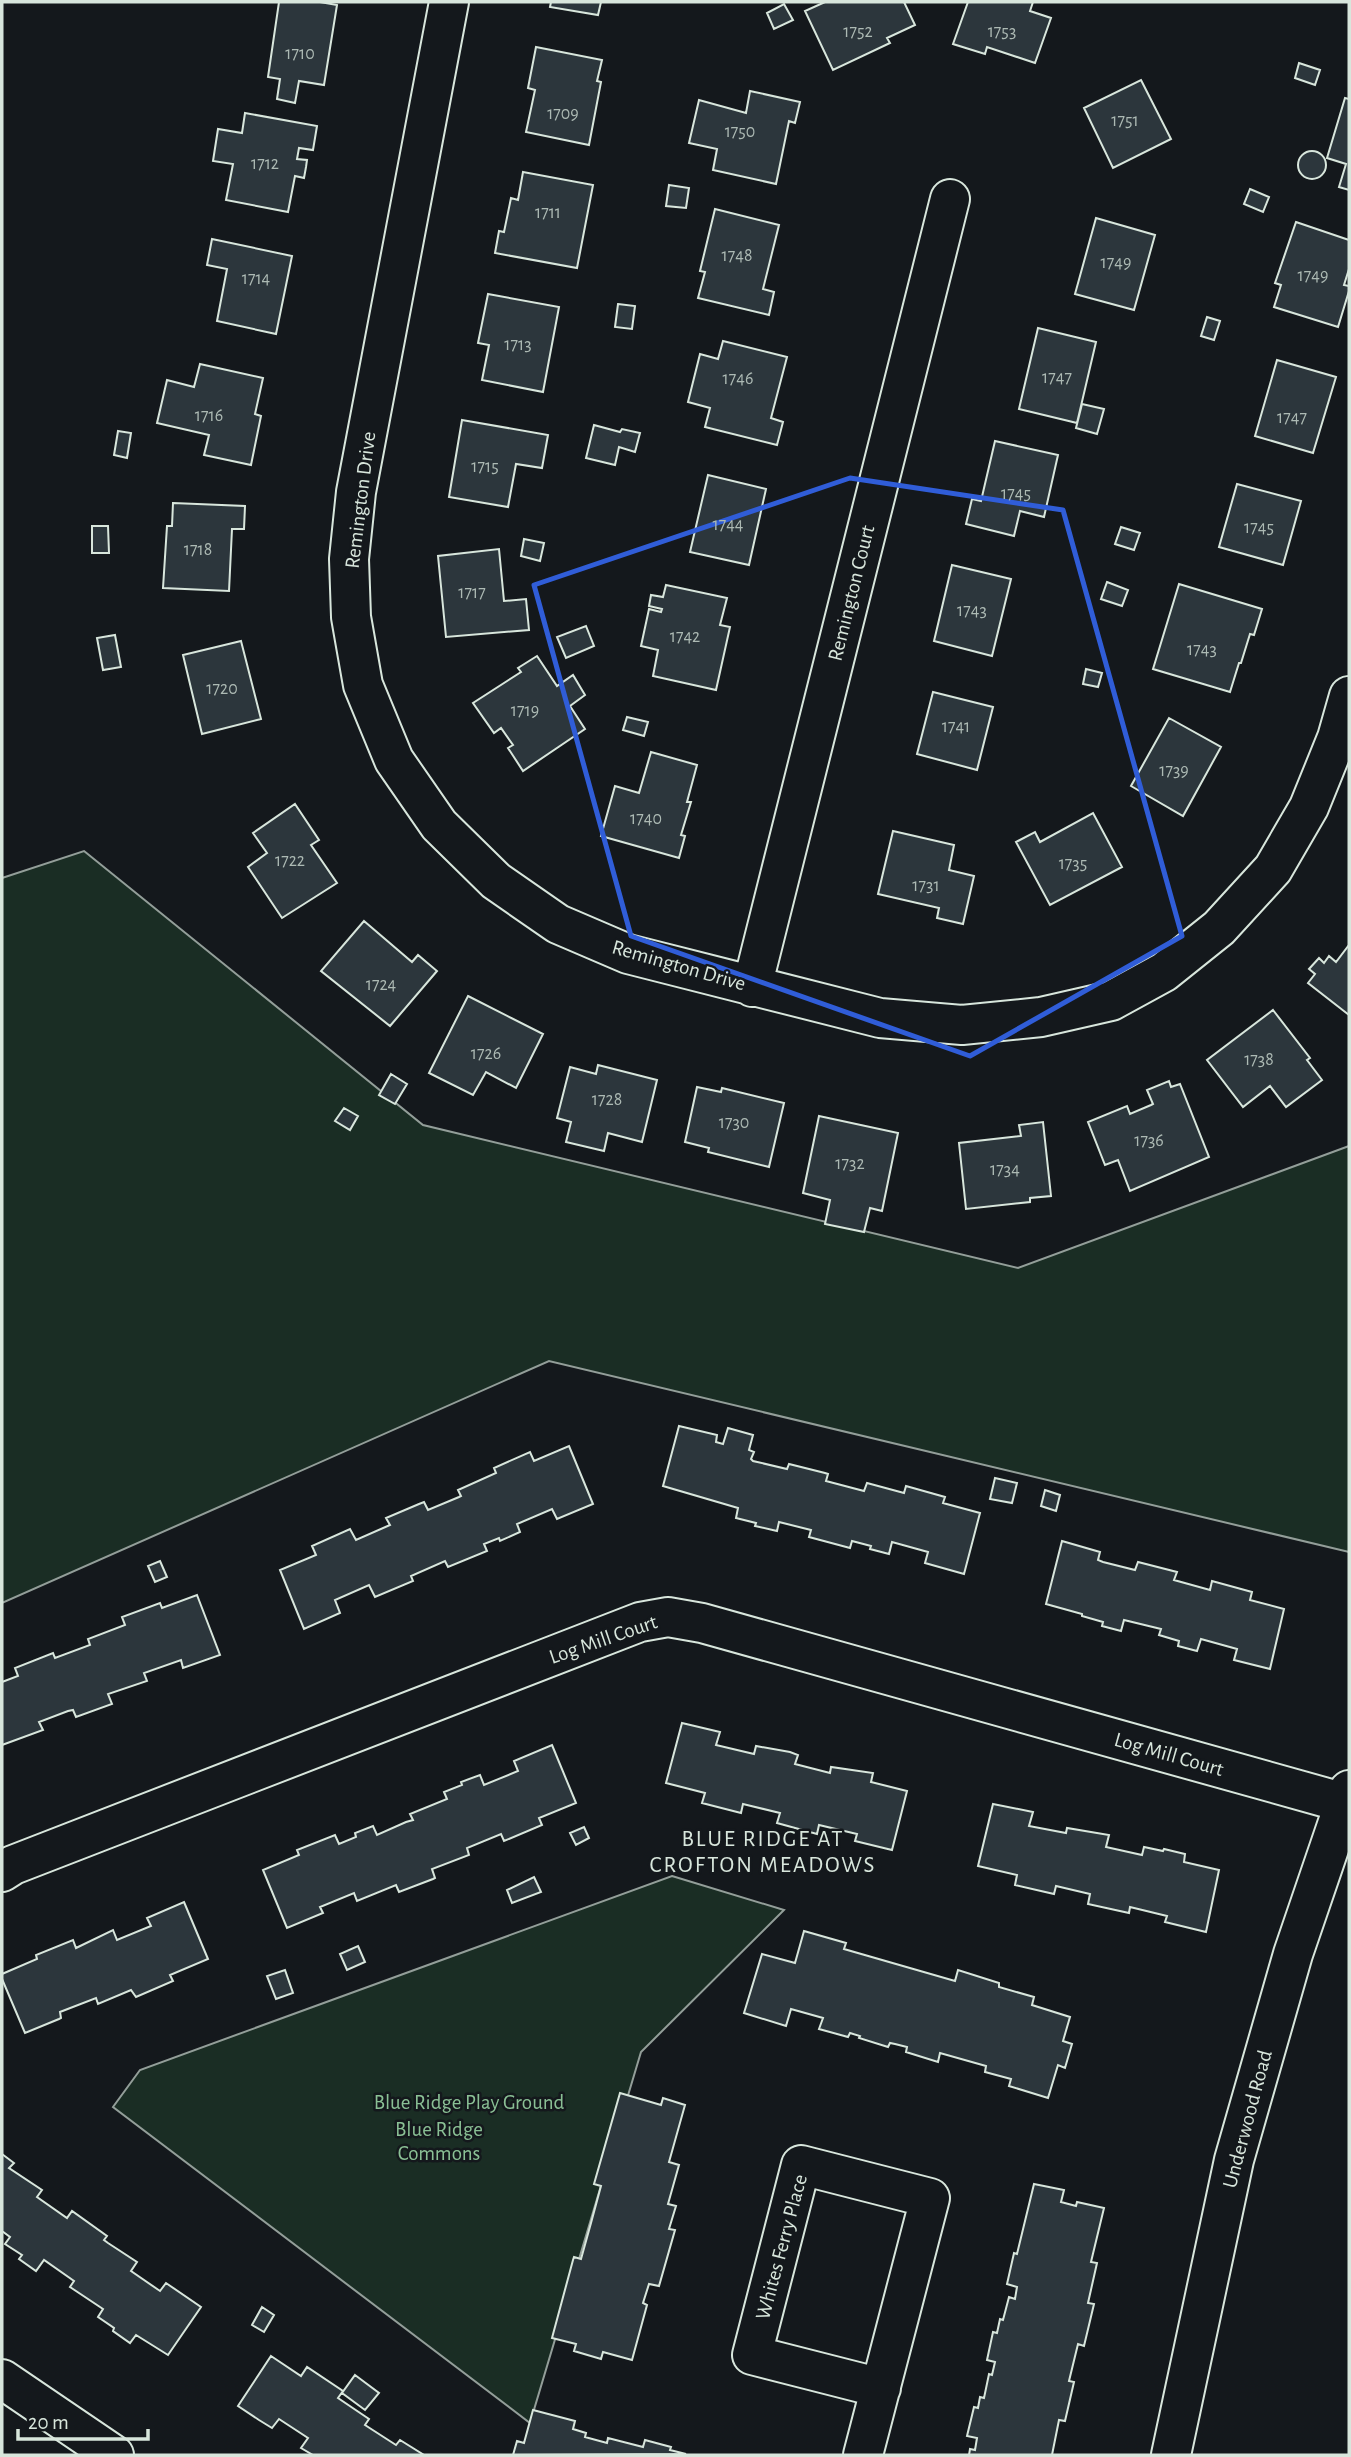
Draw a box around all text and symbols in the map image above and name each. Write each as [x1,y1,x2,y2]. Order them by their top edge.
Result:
house number: 1752 [843,23,873,41]
house number: 1753 [988,23,1016,41]
house number: 1710 [285,45,315,63]
house number: 1709 [547,105,579,123]
house number: 1751 [1111,112,1139,130]
house number: 1750 [725,123,755,141]
house number: 1712 [251,155,279,173]
house number: 1711 [535,204,561,222]
house number: 1748 [722,247,752,265]
house number: 1749 [1101,254,1131,272]
house number: 1749 [1298,267,1328,285]
house number: 1714 [242,270,271,288]
house number: 1713 [504,336,532,354]
house number: 1747 [1042,369,1072,387]
house number: 1746 [723,370,753,388]
house number: 1716 [195,407,223,425]
house number: 1747 [1277,409,1307,427]
street label: Remington Drive [342,430,379,570]
house number: 1715 [471,458,499,476]
house number: 1745 [1001,485,1031,503]
house number: 1744 [712,516,744,534]
house number: 1745 [1244,519,1274,537]
street label: Remington Court [824,523,879,663]
house number: 1718 [184,541,212,559]
house number: 1717 [458,584,486,602]
house number: 1743 [957,602,987,620]
house number: 1742 [670,628,700,646]
house number: 1743 [1187,641,1217,659]
house number: 1720 [206,680,238,698]
house number: 1719 [511,702,539,720]
house number: 1741 [942,718,970,736]
house number: 1739 [1159,762,1189,780]
house number: 1740 [630,810,662,828]
house number: 1722 [275,852,305,870]
house number: 1735 [1059,855,1087,873]
house number: 1731 [912,877,940,895]
street label: Remington Drive [610,936,748,995]
house number: 1724 [366,976,397,994]
house number: 1726 [471,1045,501,1063]
house number: 1738 [1244,1051,1274,1069]
house number: 1728 [592,1091,622,1109]
house number: 1730 [719,1114,749,1132]
house number: 1736 [1134,1132,1164,1150]
house number: 1732 [835,1155,865,1173]
house number: 1734 [990,1161,1020,1179]
street label: Log Mill Court [546,1611,660,1668]
street label: Log Mill Court [1112,1729,1226,1780]
district label: BLUE RIDGE AT CROFTON MEADOWS [650,1828,876,1877]
street label: Underwood Road [1219,2048,1276,2190]
park label: Blue Ridge Play Ground [374,2092,564,2113]
park label: Blue Ridge Commons [395,2119,483,2164]
street label: Whites Ferry Place [752,2172,811,2322]
scale bar [18,2398,147,2442]
text: 20 m [28,2412,69,2433]

